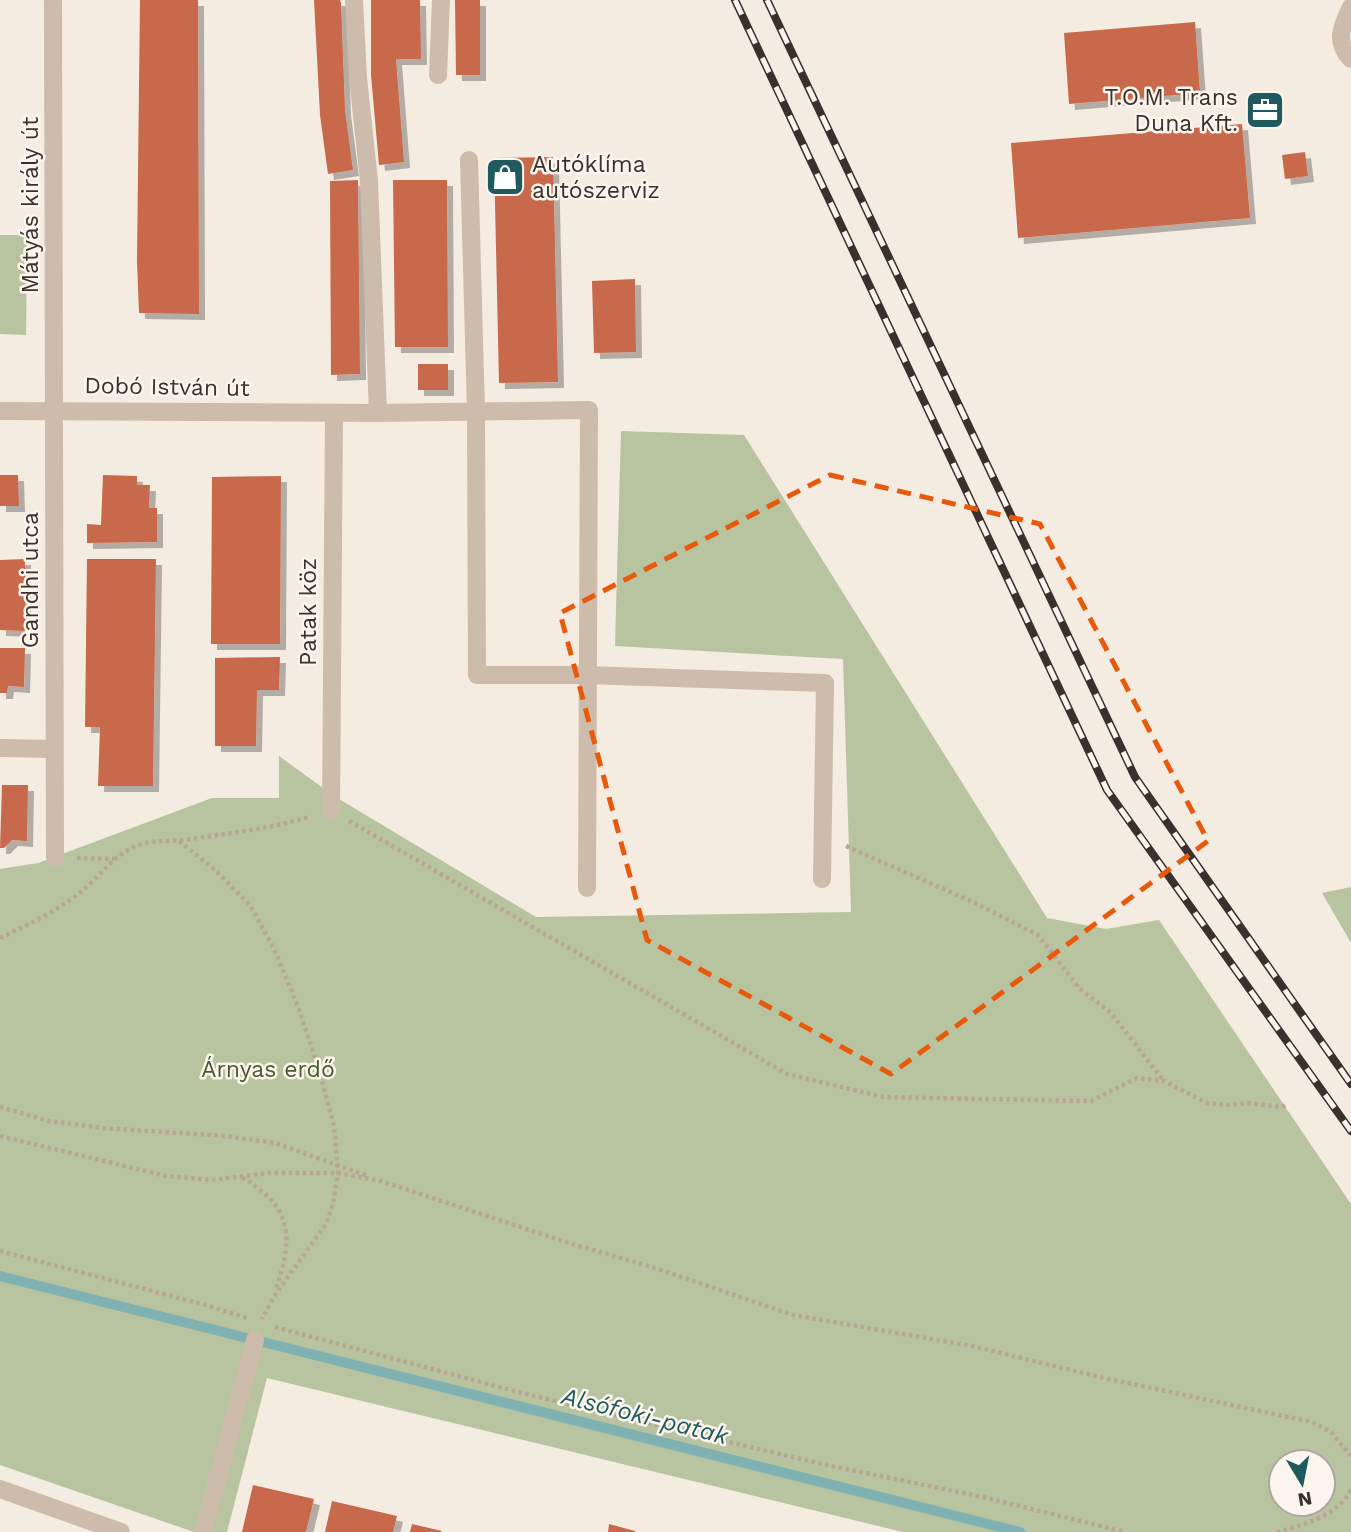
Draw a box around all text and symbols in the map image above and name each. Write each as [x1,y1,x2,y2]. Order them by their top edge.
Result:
place label: T.O.M. Trans Duna Kft. [1105,84,1238,137]
office icon: T.O.M. Trans Duna Kft. [1244,89,1286,131]
street label: Mátyás király út [17,116,44,293]
place label: Autóklíma autószerviz [532,151,660,204]
shop icon: Autóklíma autószerviz [484,156,526,198]
street label: Dobó István út [84,372,250,402]
street label: Gandhi utca [17,512,44,648]
street label: Patak köz [295,558,322,666]
park label: Árnyas erdő [201,1056,335,1083]
water label: Alsófoki-patak [558,1382,732,1450]
north arrow [1267,1448,1337,1518]
text: N [1296,1487,1314,1512]

